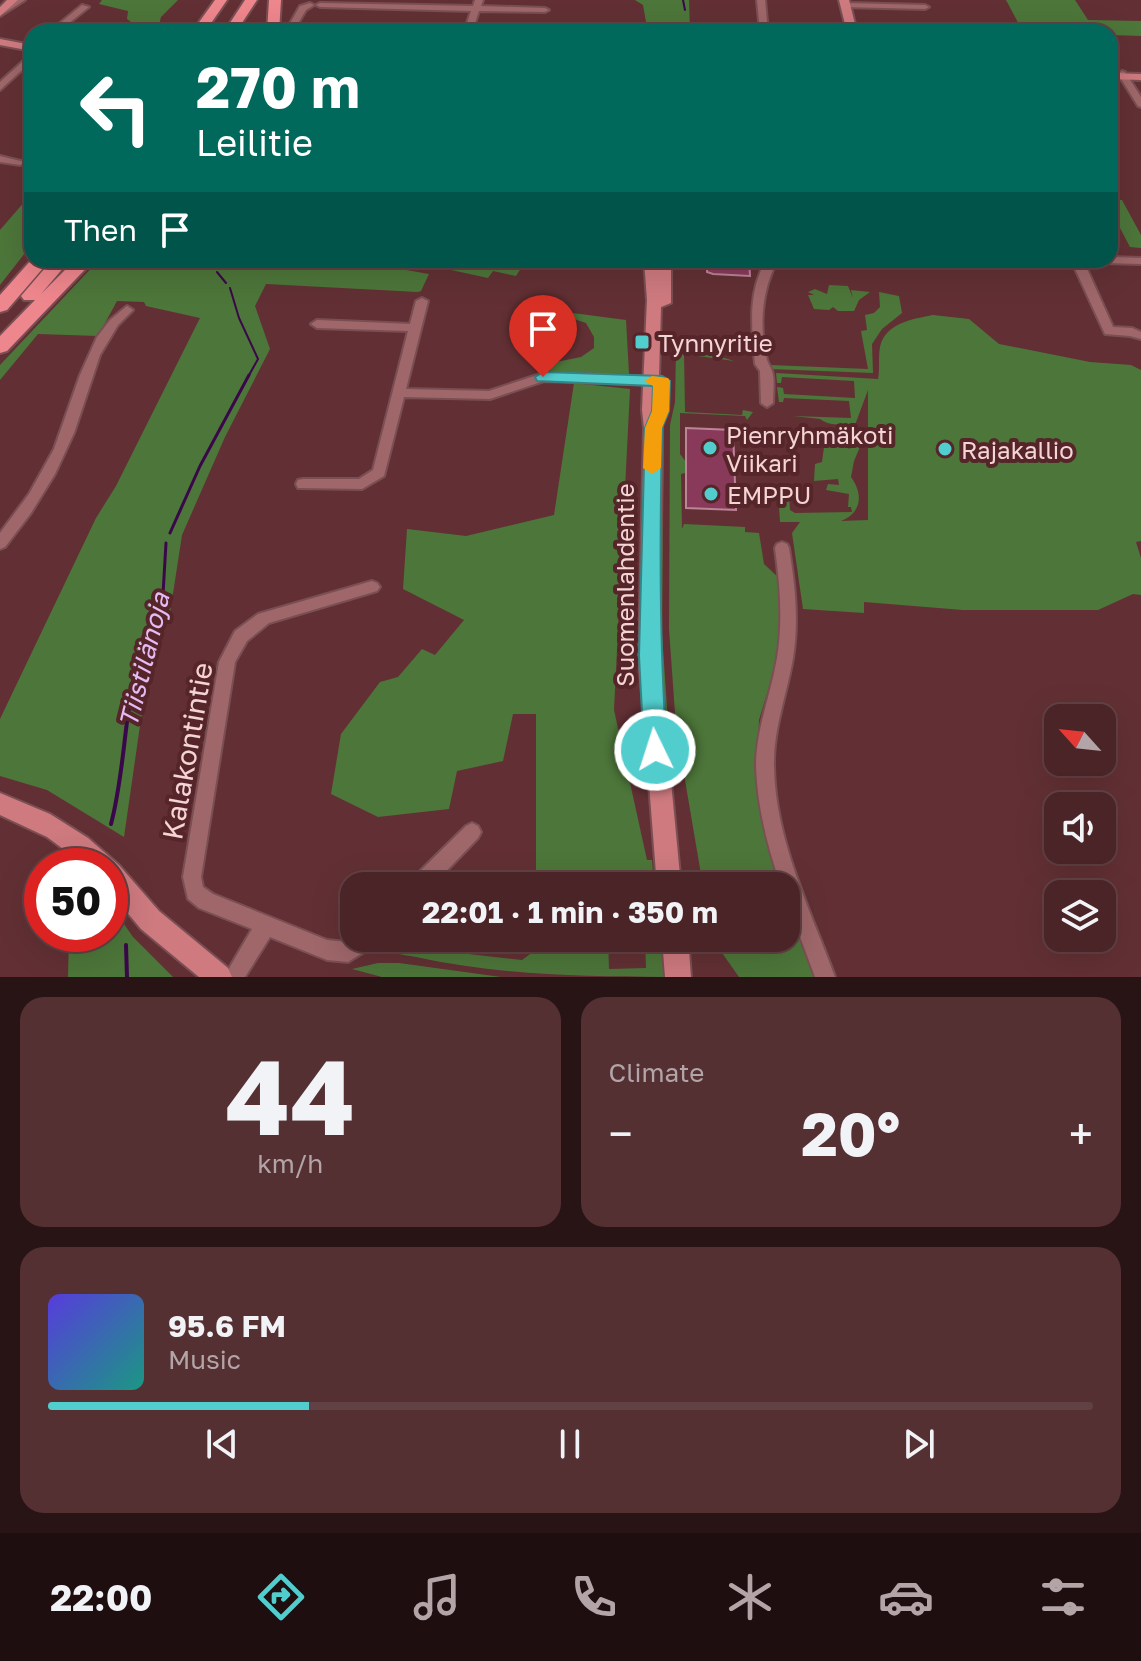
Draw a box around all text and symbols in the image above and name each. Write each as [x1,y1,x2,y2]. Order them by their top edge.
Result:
text: 270 m [196,53,360,120]
icon: left [64,56,168,160]
text: Leilitie [196,121,313,164]
icon: arrive [153,208,197,252]
text: Then [64,212,137,248]
pin [509,295,577,377]
icon: arrive [521,307,565,351]
place label: Tynnyritie [658,328,773,357]
marker: Tynnyritie [633,333,651,351]
place label: Pienryhmäkoti Viikari [726,420,893,477]
place label: Rajakallio [961,435,1074,464]
marker: Pienryhmäkoti Viikari [701,439,719,457]
marker: Rajakallio [936,440,954,458]
place label: EMPPU [727,480,811,509]
street label: Suomenlahdentie [610,483,639,687]
marker: EMPPU [702,485,720,503]
water label: Tiistilänoja [112,588,176,730]
street label: Kalakontintie [155,660,219,842]
north arrow [1044,704,1116,776]
map controls [1044,704,1116,952]
position arrow [613,708,697,792]
button: sound [1044,792,1116,864]
speed limit sign: 50 [24,848,128,952]
button: layers [1044,880,1116,952]
text: 22:01 · 1 min · 350 m [422,894,718,930]
text: 44 [225,1033,355,1158]
text: Climate [609,1057,704,1088]
text: 20° [801,1097,900,1169]
text: − [609,1107,633,1160]
text: + [1069,1107,1093,1160]
text: km/h [257,1148,323,1179]
text: 95.6 FM [168,1308,286,1344]
text: Music [168,1344,241,1375]
icon: previous [200,1422,244,1466]
icon: pause [548,1422,592,1466]
icon: next [897,1422,941,1466]
icon: directions [253,1569,309,1625]
icon: music [409,1569,465,1625]
icon: phone [566,1569,622,1625]
icon: climate [722,1569,778,1625]
icon: car [878,1569,934,1625]
icon: filters [1035,1569,1091,1625]
text: 22:00 [50,1576,152,1619]

